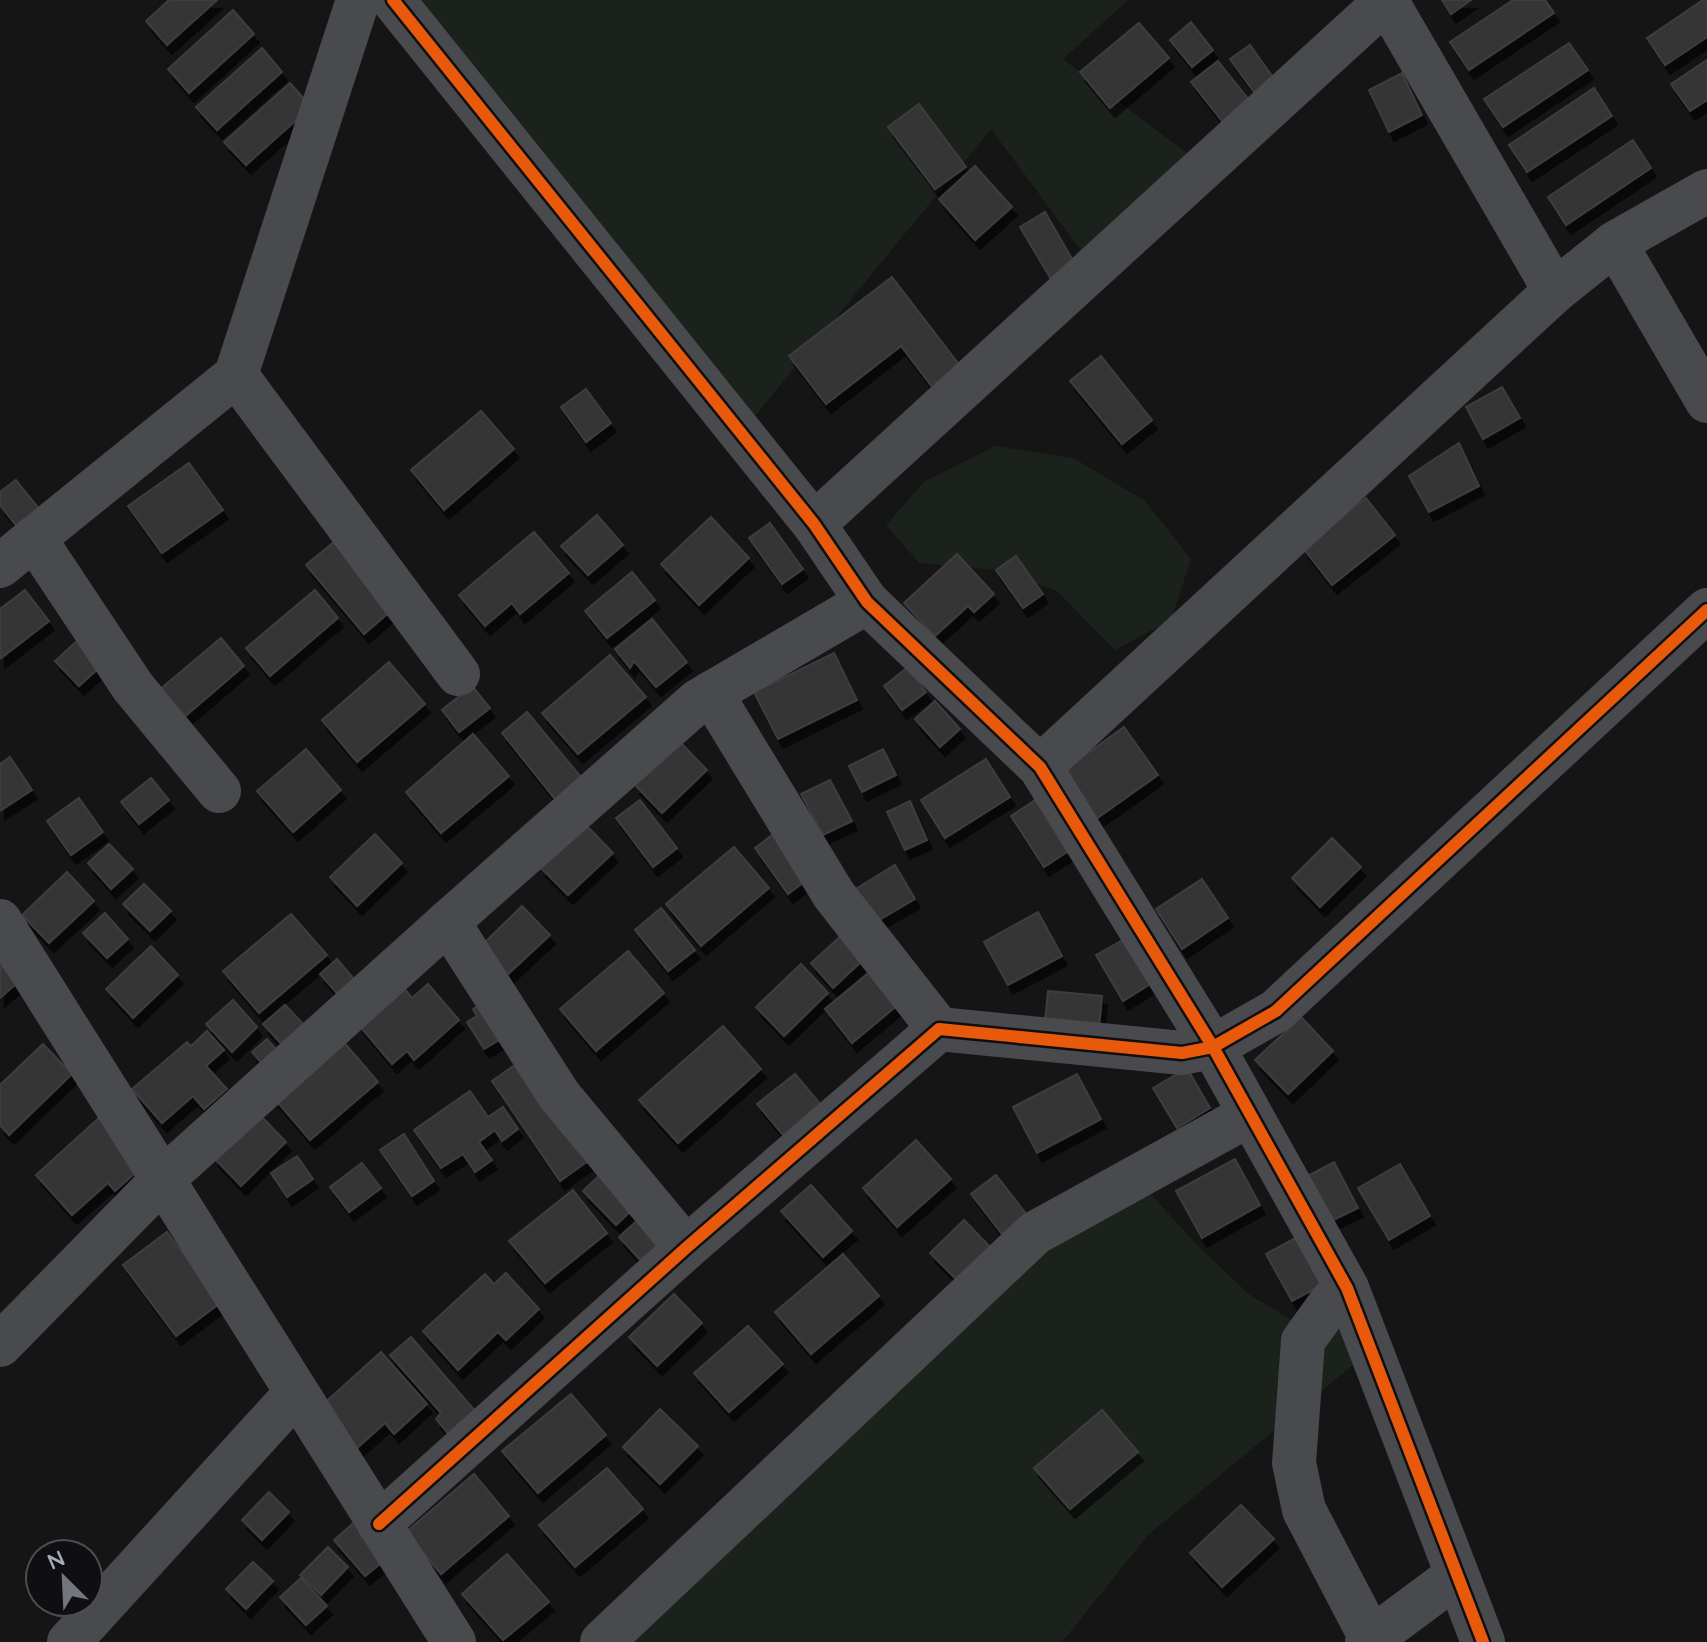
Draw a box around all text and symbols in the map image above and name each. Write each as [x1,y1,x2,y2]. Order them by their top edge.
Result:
north arrow [24,1538,104,1618]
text: N [43,1544,69,1576]

